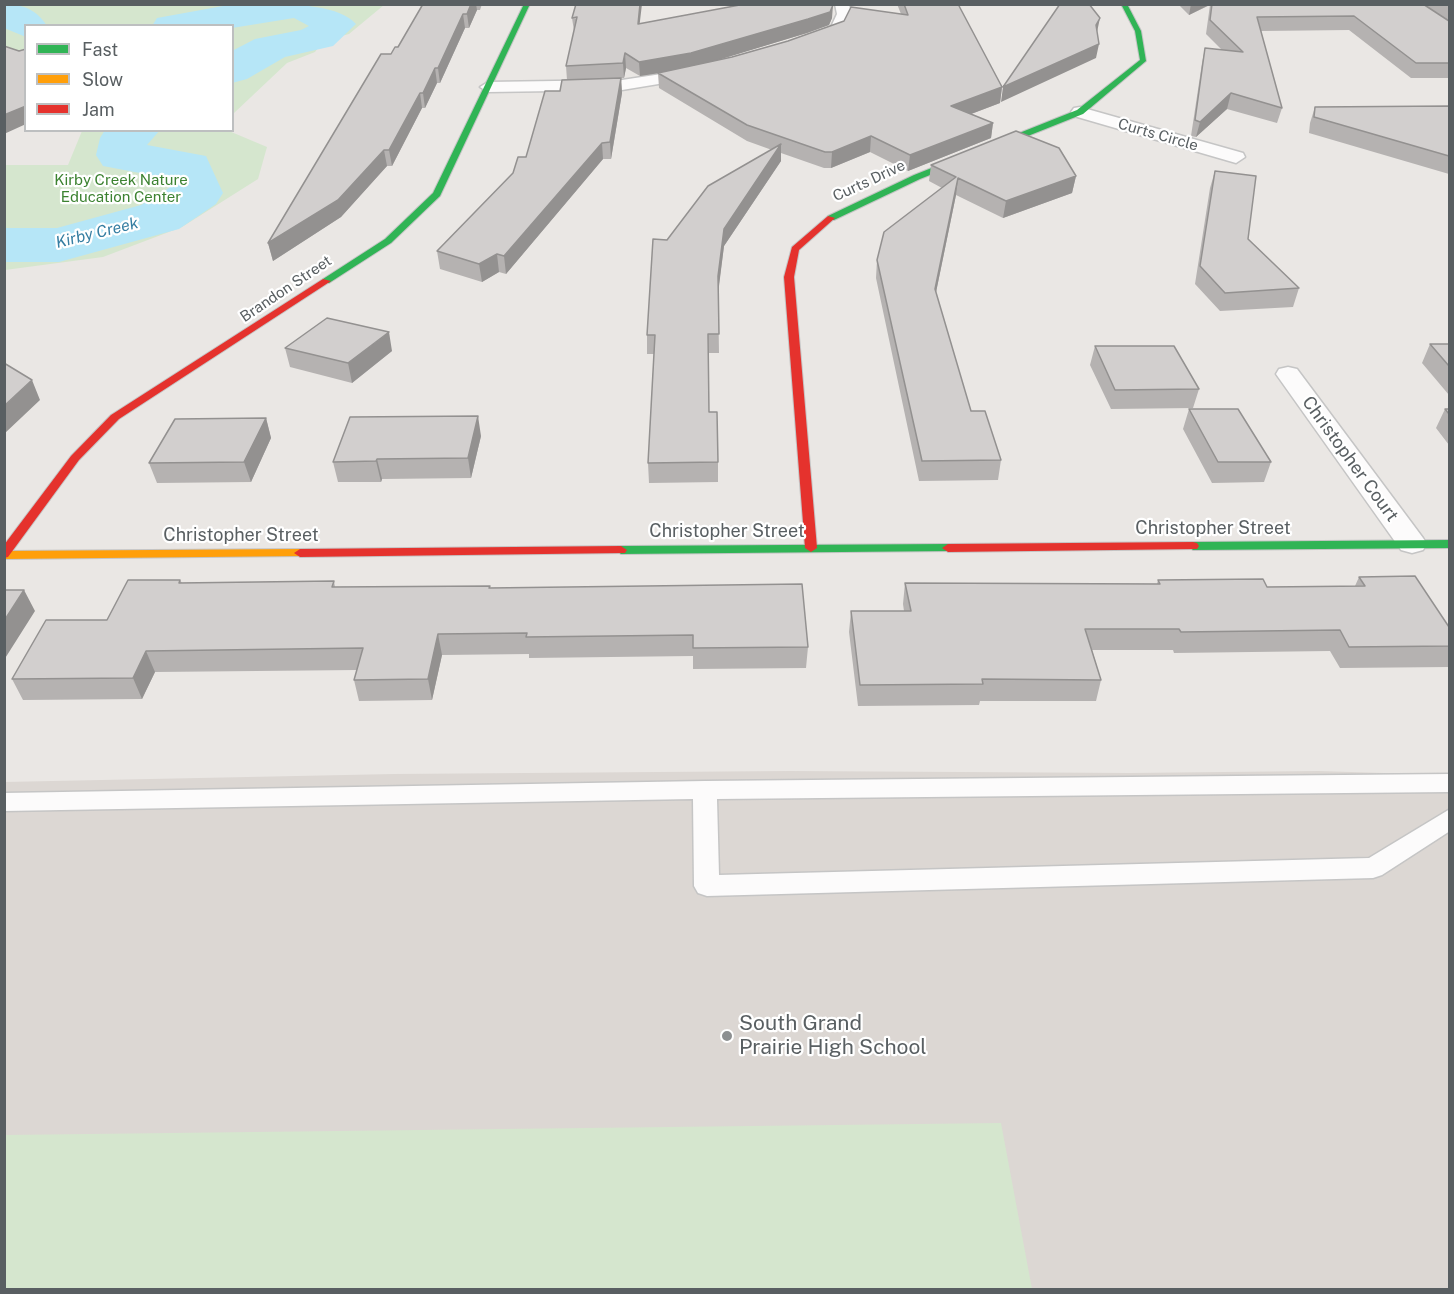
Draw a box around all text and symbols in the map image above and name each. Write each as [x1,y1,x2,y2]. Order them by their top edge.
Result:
legend [24,24,234,132]
text: Fast [82,39,118,60]
text: Slow [82,69,123,90]
text: Jam [82,99,115,120]
street label: Curts Circle [1116,115,1200,155]
street label: Curts Drive [830,156,908,206]
park label: Kirby Creek Nature Education Center [54,171,188,206]
water label: Kirby Creek [54,213,140,253]
street label: Brandon Street [237,252,335,326]
street label: Christopher Court [1297,392,1403,526]
street label: Christopher Street [1135,517,1291,539]
street label: Christopher Street [649,520,805,542]
street label: Christopher Street [163,524,319,546]
place label: South Grand Prairie High School [739,1011,927,1061]
marker: South Grand Prairie High School [720,1029,734,1043]

